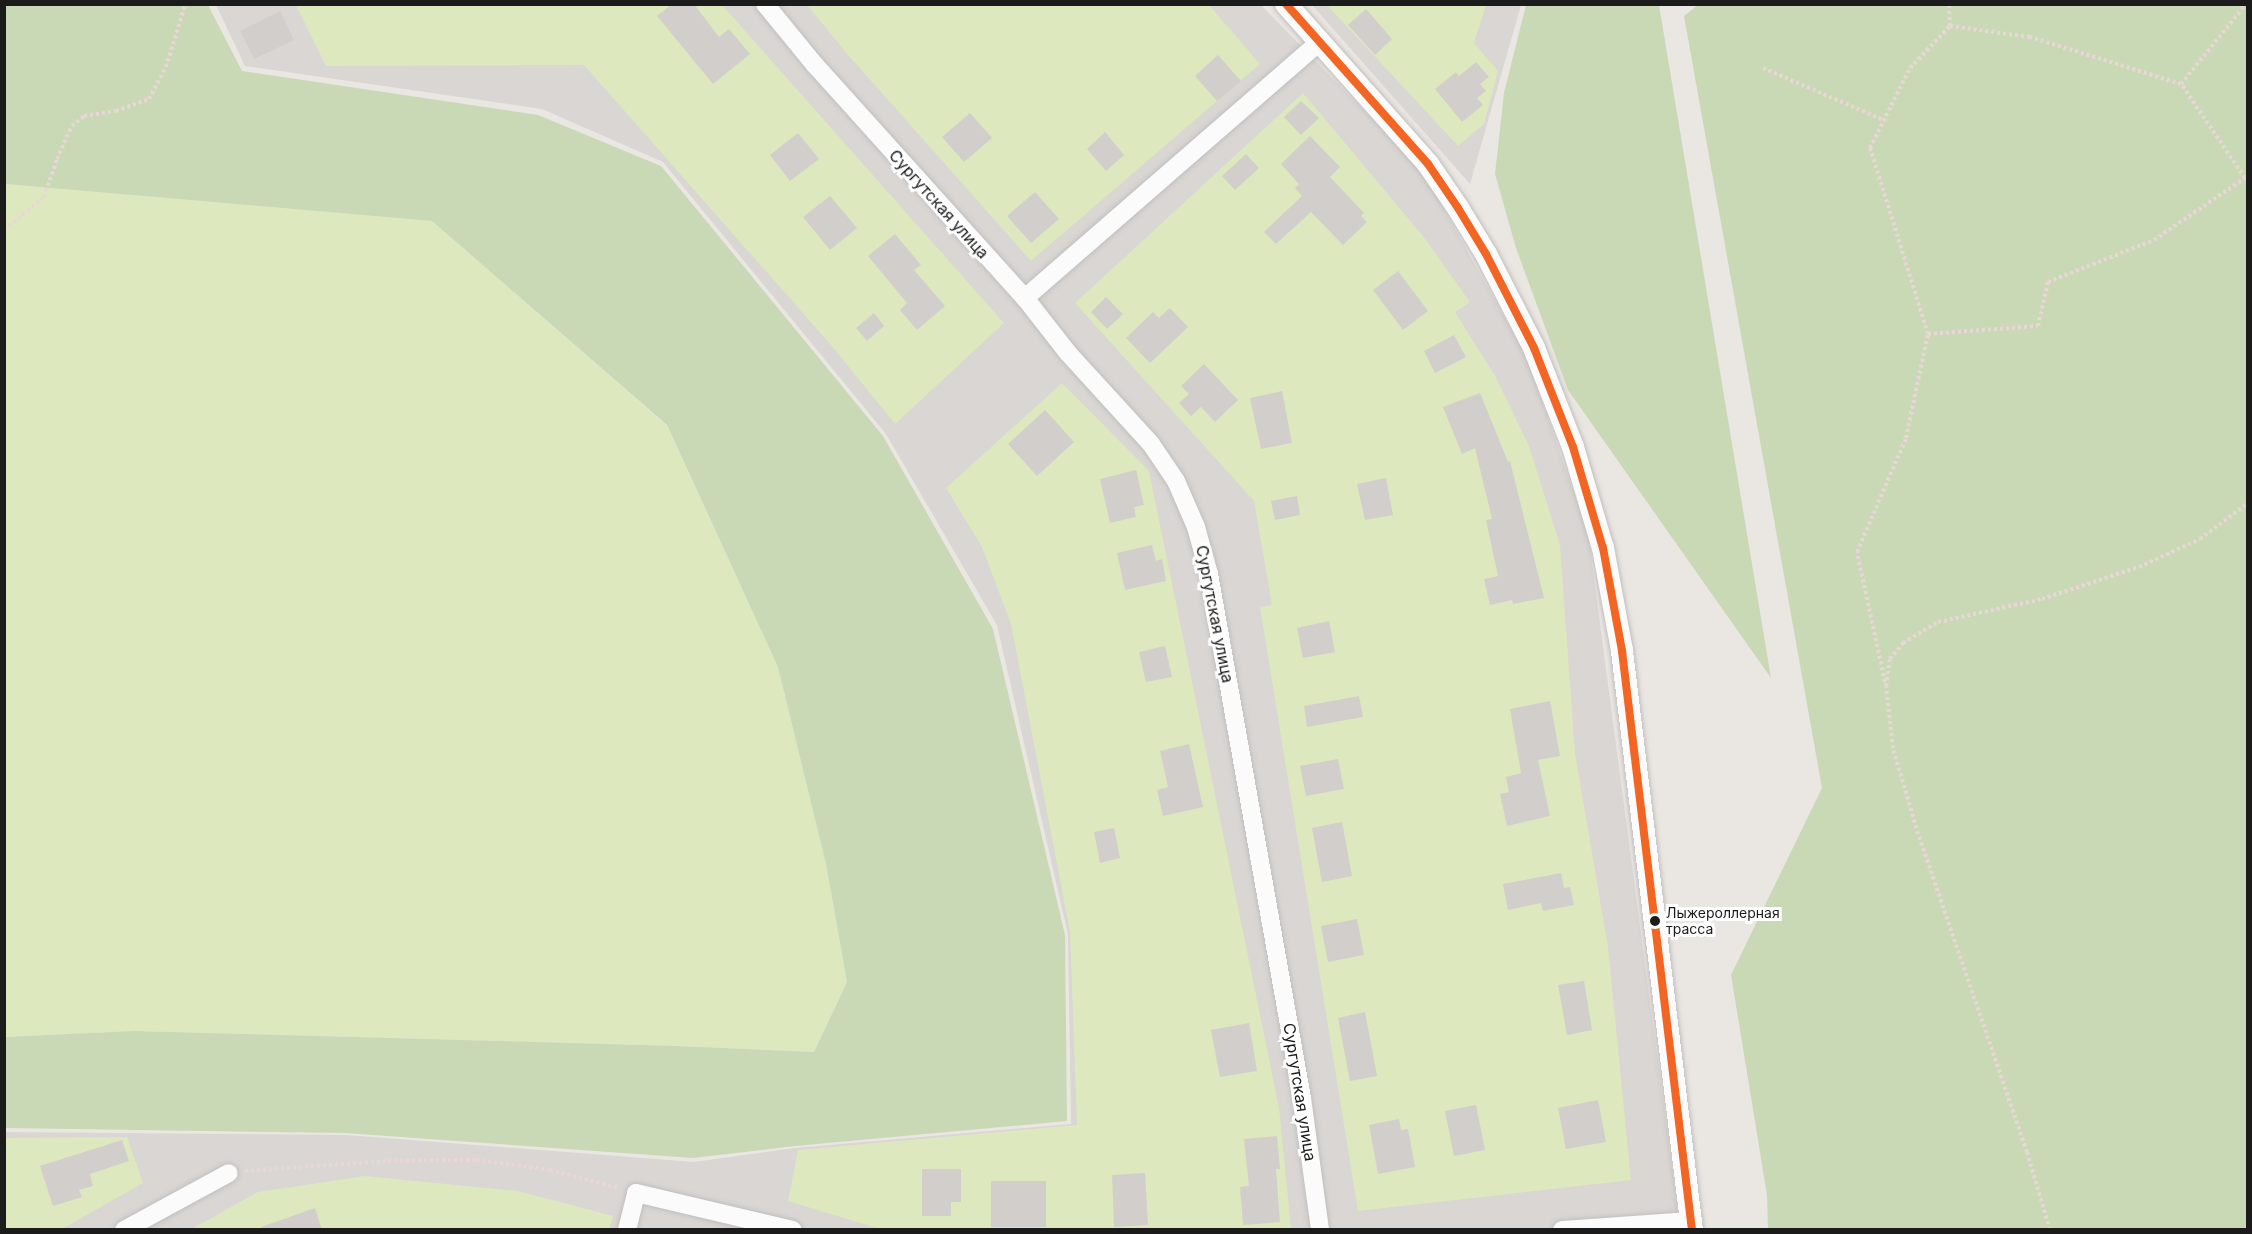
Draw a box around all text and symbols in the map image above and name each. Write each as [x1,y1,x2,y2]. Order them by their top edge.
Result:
street label: Сургутская улица [885,146,993,262]
street label: Сургутская улица [1192,544,1238,684]
place label: Лыжероллерная трасса [1666,905,1780,938]
marker: Лыжероллерная трасса [1649,915,1661,927]
street label: Сургутская улица [1280,1021,1320,1163]

